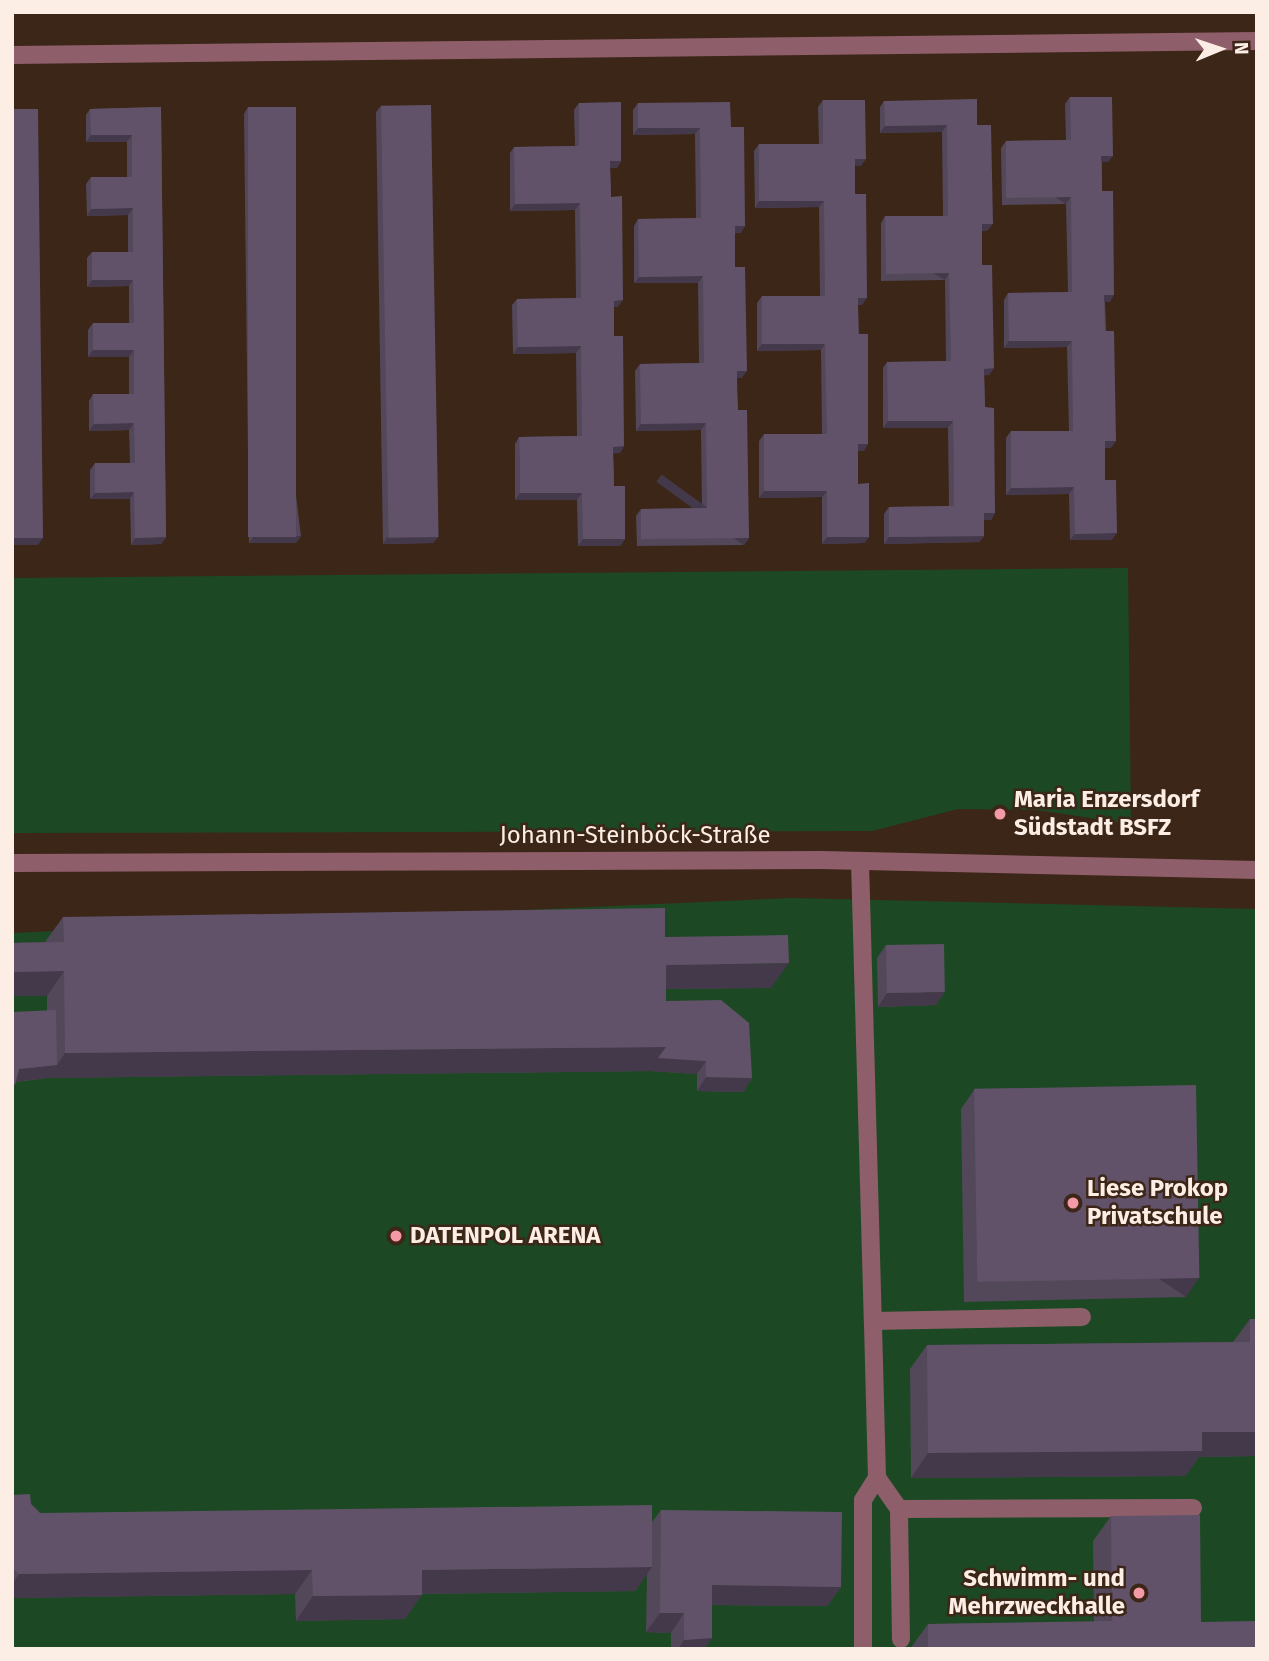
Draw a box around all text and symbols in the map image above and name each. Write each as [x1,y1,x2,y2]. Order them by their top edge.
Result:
north arrow [1185,14,1255,84]
text: N [1230,42,1253,55]
place label: Maria Enzersdorf Südstadt BSFZ [1014,786,1199,842]
marker: Maria Enzersdorf Südstadt BSFZ [992,806,1008,822]
street label: Johann-Steinböck-Straße [499,822,771,850]
place label: Liese Prokop Privatschule [1087,1175,1228,1231]
marker: Liese Prokop Privatschule [1065,1195,1081,1211]
place label: DATENPOL ARENA [410,1222,600,1250]
marker: DATENPOL ARENA [388,1228,404,1244]
place label: Schwimm- und Mehrzweckhalle [949,1565,1125,1621]
marker: Schwimm- und Mehrzweckhalle [1131,1585,1147,1601]

